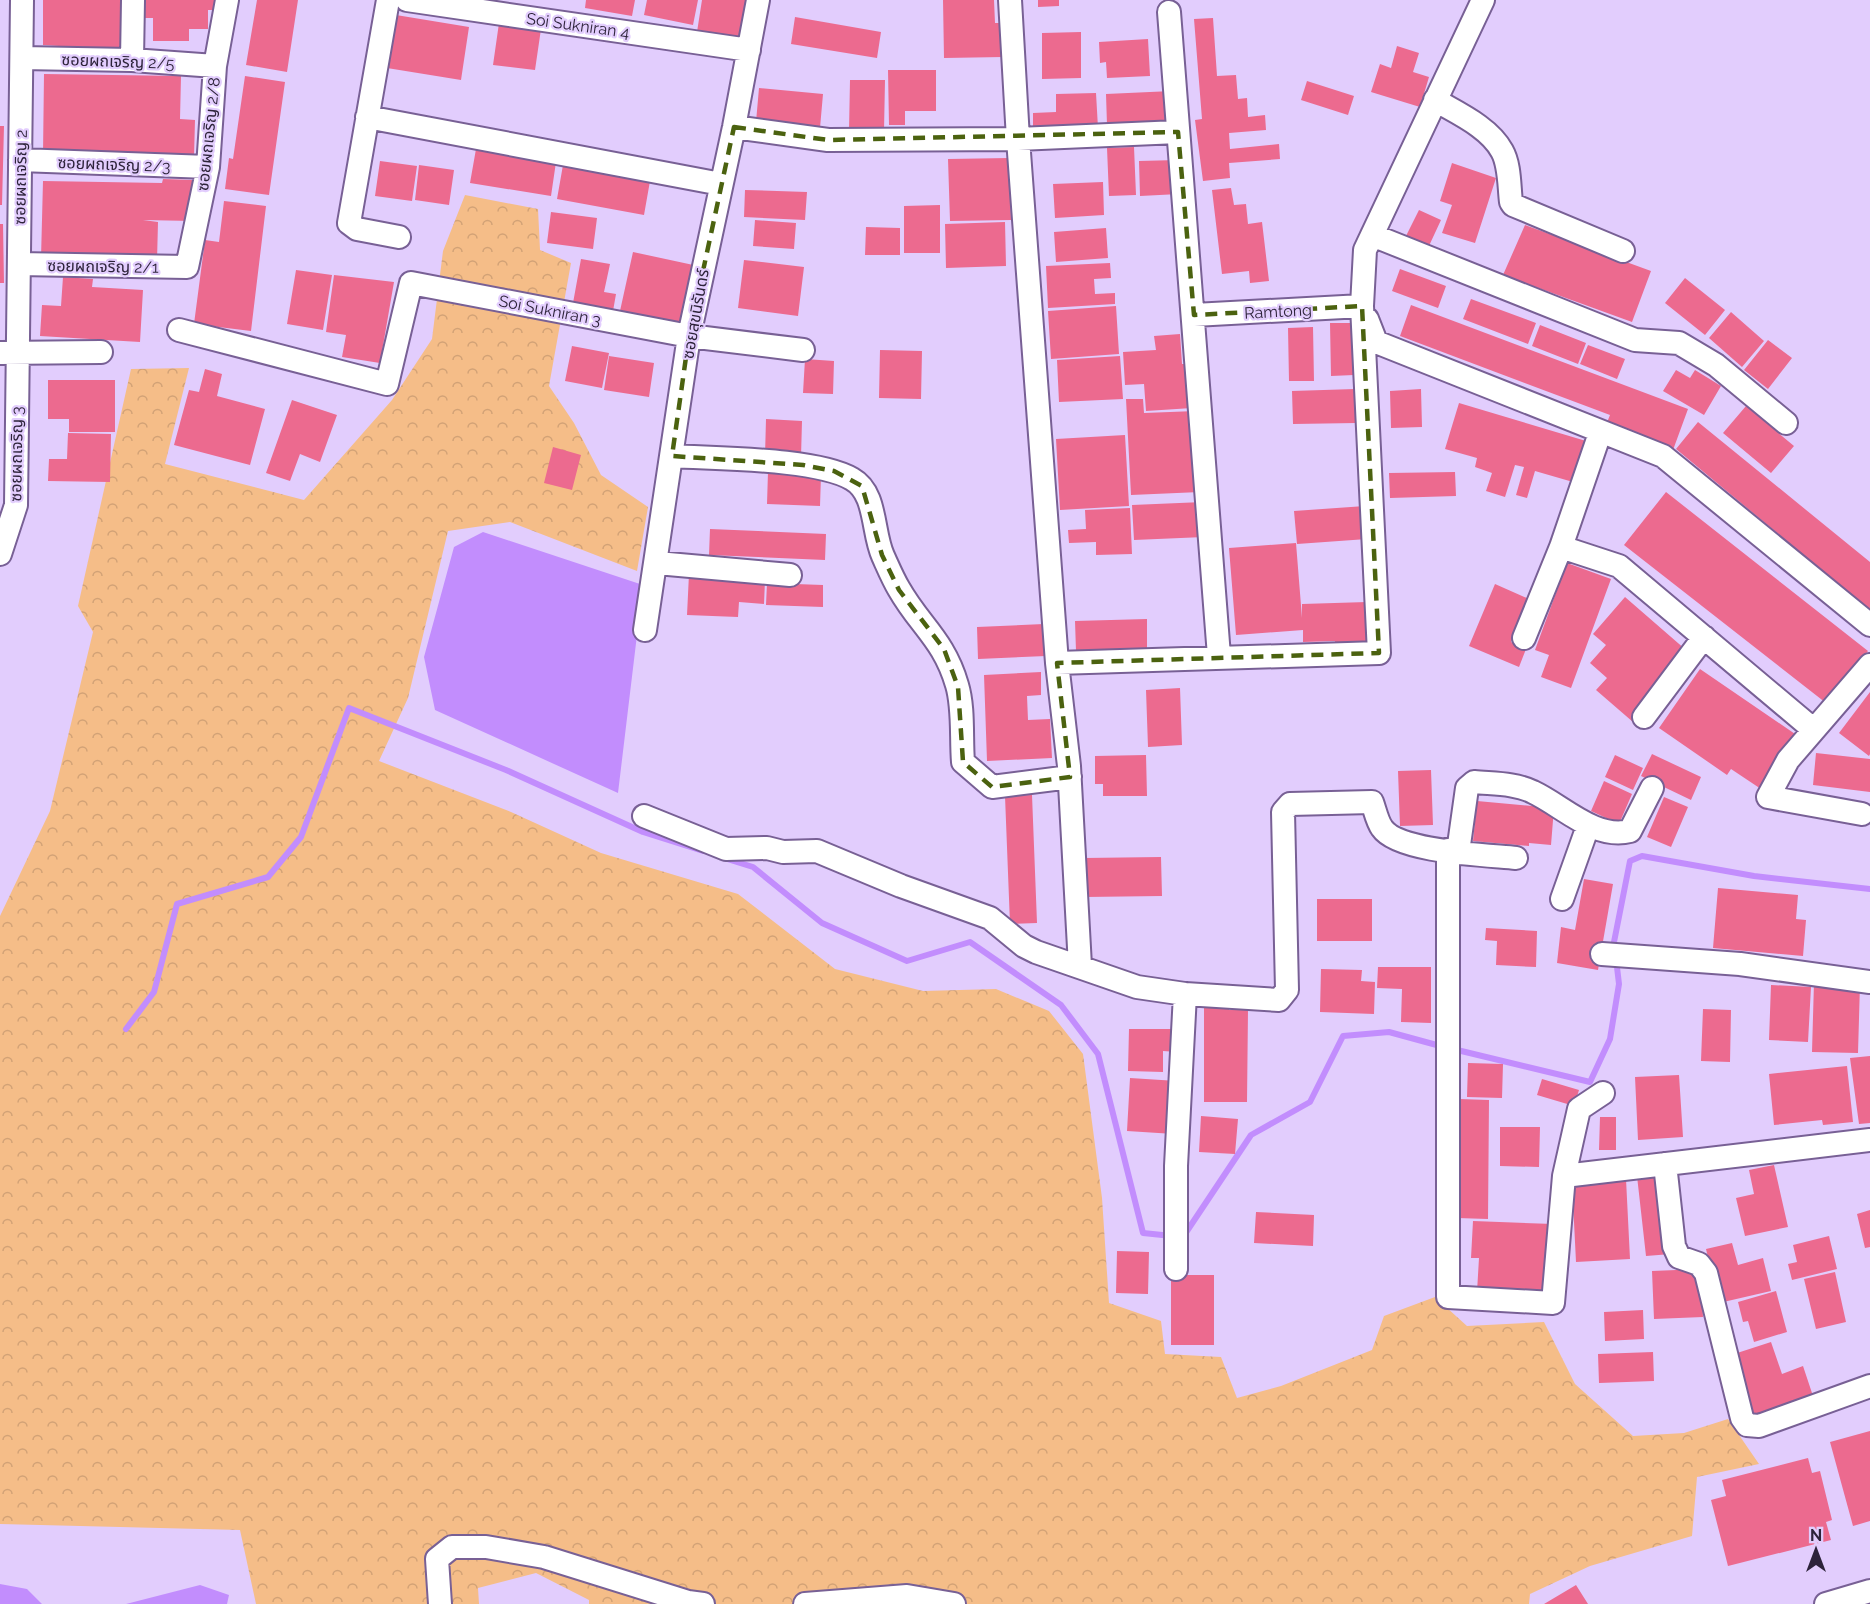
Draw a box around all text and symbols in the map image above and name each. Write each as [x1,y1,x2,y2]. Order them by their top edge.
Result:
street label: Soi Sukniran 4 [525,9,631,42]
street label: ซอยผถเจริญ 2/5 [61,50,175,73]
street label: ซอยผถเจริญ 2/8 [193,76,224,192]
street label: ซอยผถเจริญ 2 [10,129,31,225]
street label: ซอยผถเจริญ 2/3 [57,153,171,176]
street label: ซอยผถเจริญ 2/1 [47,256,159,277]
street label: ซอยสุขนิรันดร์ [678,267,713,360]
street label: Soi Sukniran 3 [497,291,603,330]
street label: Ramtong [1244,300,1312,323]
street label: ซอยผถเจริญ 3 [6,406,27,502]
north arrow [1786,1520,1846,1580]
text: N [1810,1526,1822,1545]

